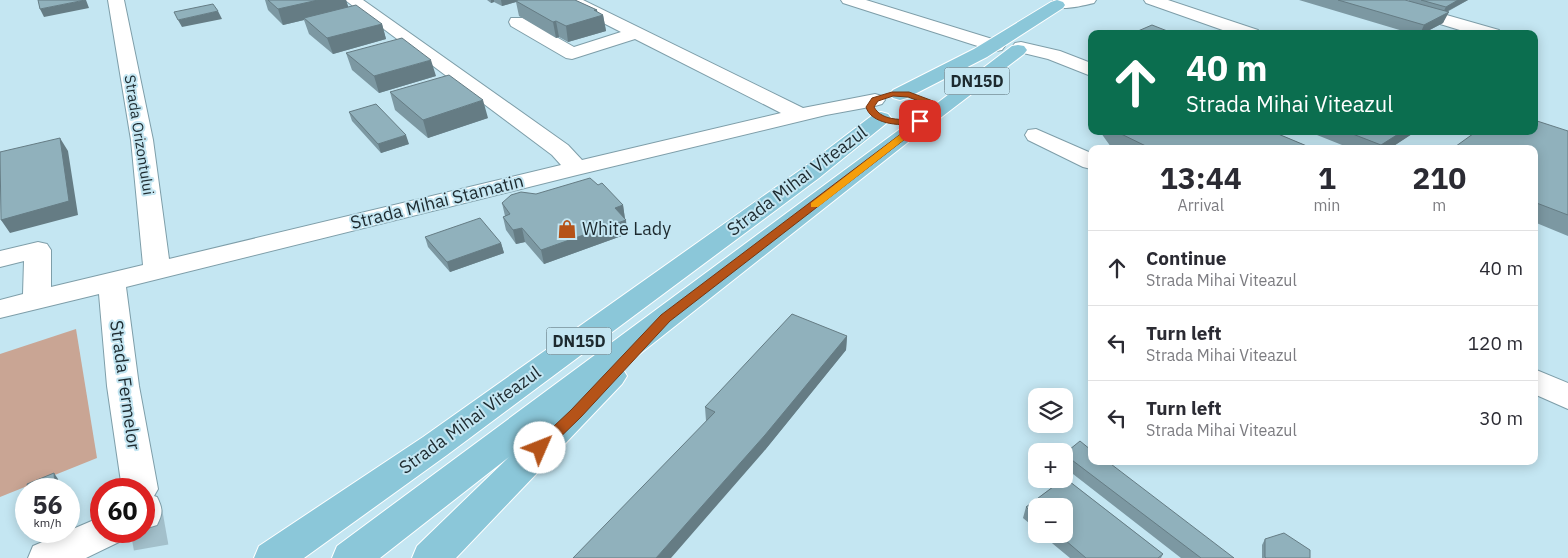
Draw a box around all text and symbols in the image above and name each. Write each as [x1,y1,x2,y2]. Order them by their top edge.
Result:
text: 40 m [1186,45,1268,91]
icon: ahead [1103,50,1168,115]
road number: DN15D [944,68,1010,94]
street label: Strada Orizontului [121,73,158,196]
text: Strada Mihai Viteazul [1186,89,1393,118]
pin [899,100,941,142]
icon: arrive [906,107,934,135]
street label: Strada Mihai Viteazul [722,120,871,241]
text: 13:44 [1160,158,1242,197]
text: 1 [1318,158,1336,197]
text: 210 [1412,158,1466,197]
street label: Strada Mihai Stamatin [348,169,526,234]
text: Arrival [1177,195,1224,215]
text: min [1313,195,1340,215]
text: m [1432,195,1446,215]
place label: White Lady [582,217,671,240]
shop icon: White Lady [556,218,578,240]
text: Continue [1146,246,1226,270]
icon: ahead [1103,254,1131,282]
text: 40 m [1479,256,1523,280]
text: Strada Mihai Viteazul [1146,270,1297,290]
street label: Strada Fermelor [105,319,146,452]
text: Turn left [1146,321,1222,345]
road number: DN15D [546,328,612,354]
icon: left [1103,329,1131,357]
text: 120 m [1468,331,1523,355]
text: Strada Mihai Viteazul [1146,345,1297,365]
street label: Strada Mihai Viteazul [394,360,545,479]
map controls [1028,388,1073,543]
button: layers [1028,388,1073,433]
text: Turn left [1146,396,1222,420]
icon: left [1103,404,1131,432]
text: 30 m [1479,406,1523,430]
text: Strada Mihai Viteazul [1146,420,1297,440]
position arrow [513,421,565,473]
button: + [1028,443,1073,488]
speed limit sign: 60 [90,478,155,543]
text: 56 [32,488,63,521]
button: − [1028,498,1073,543]
text: km/h [33,515,62,530]

